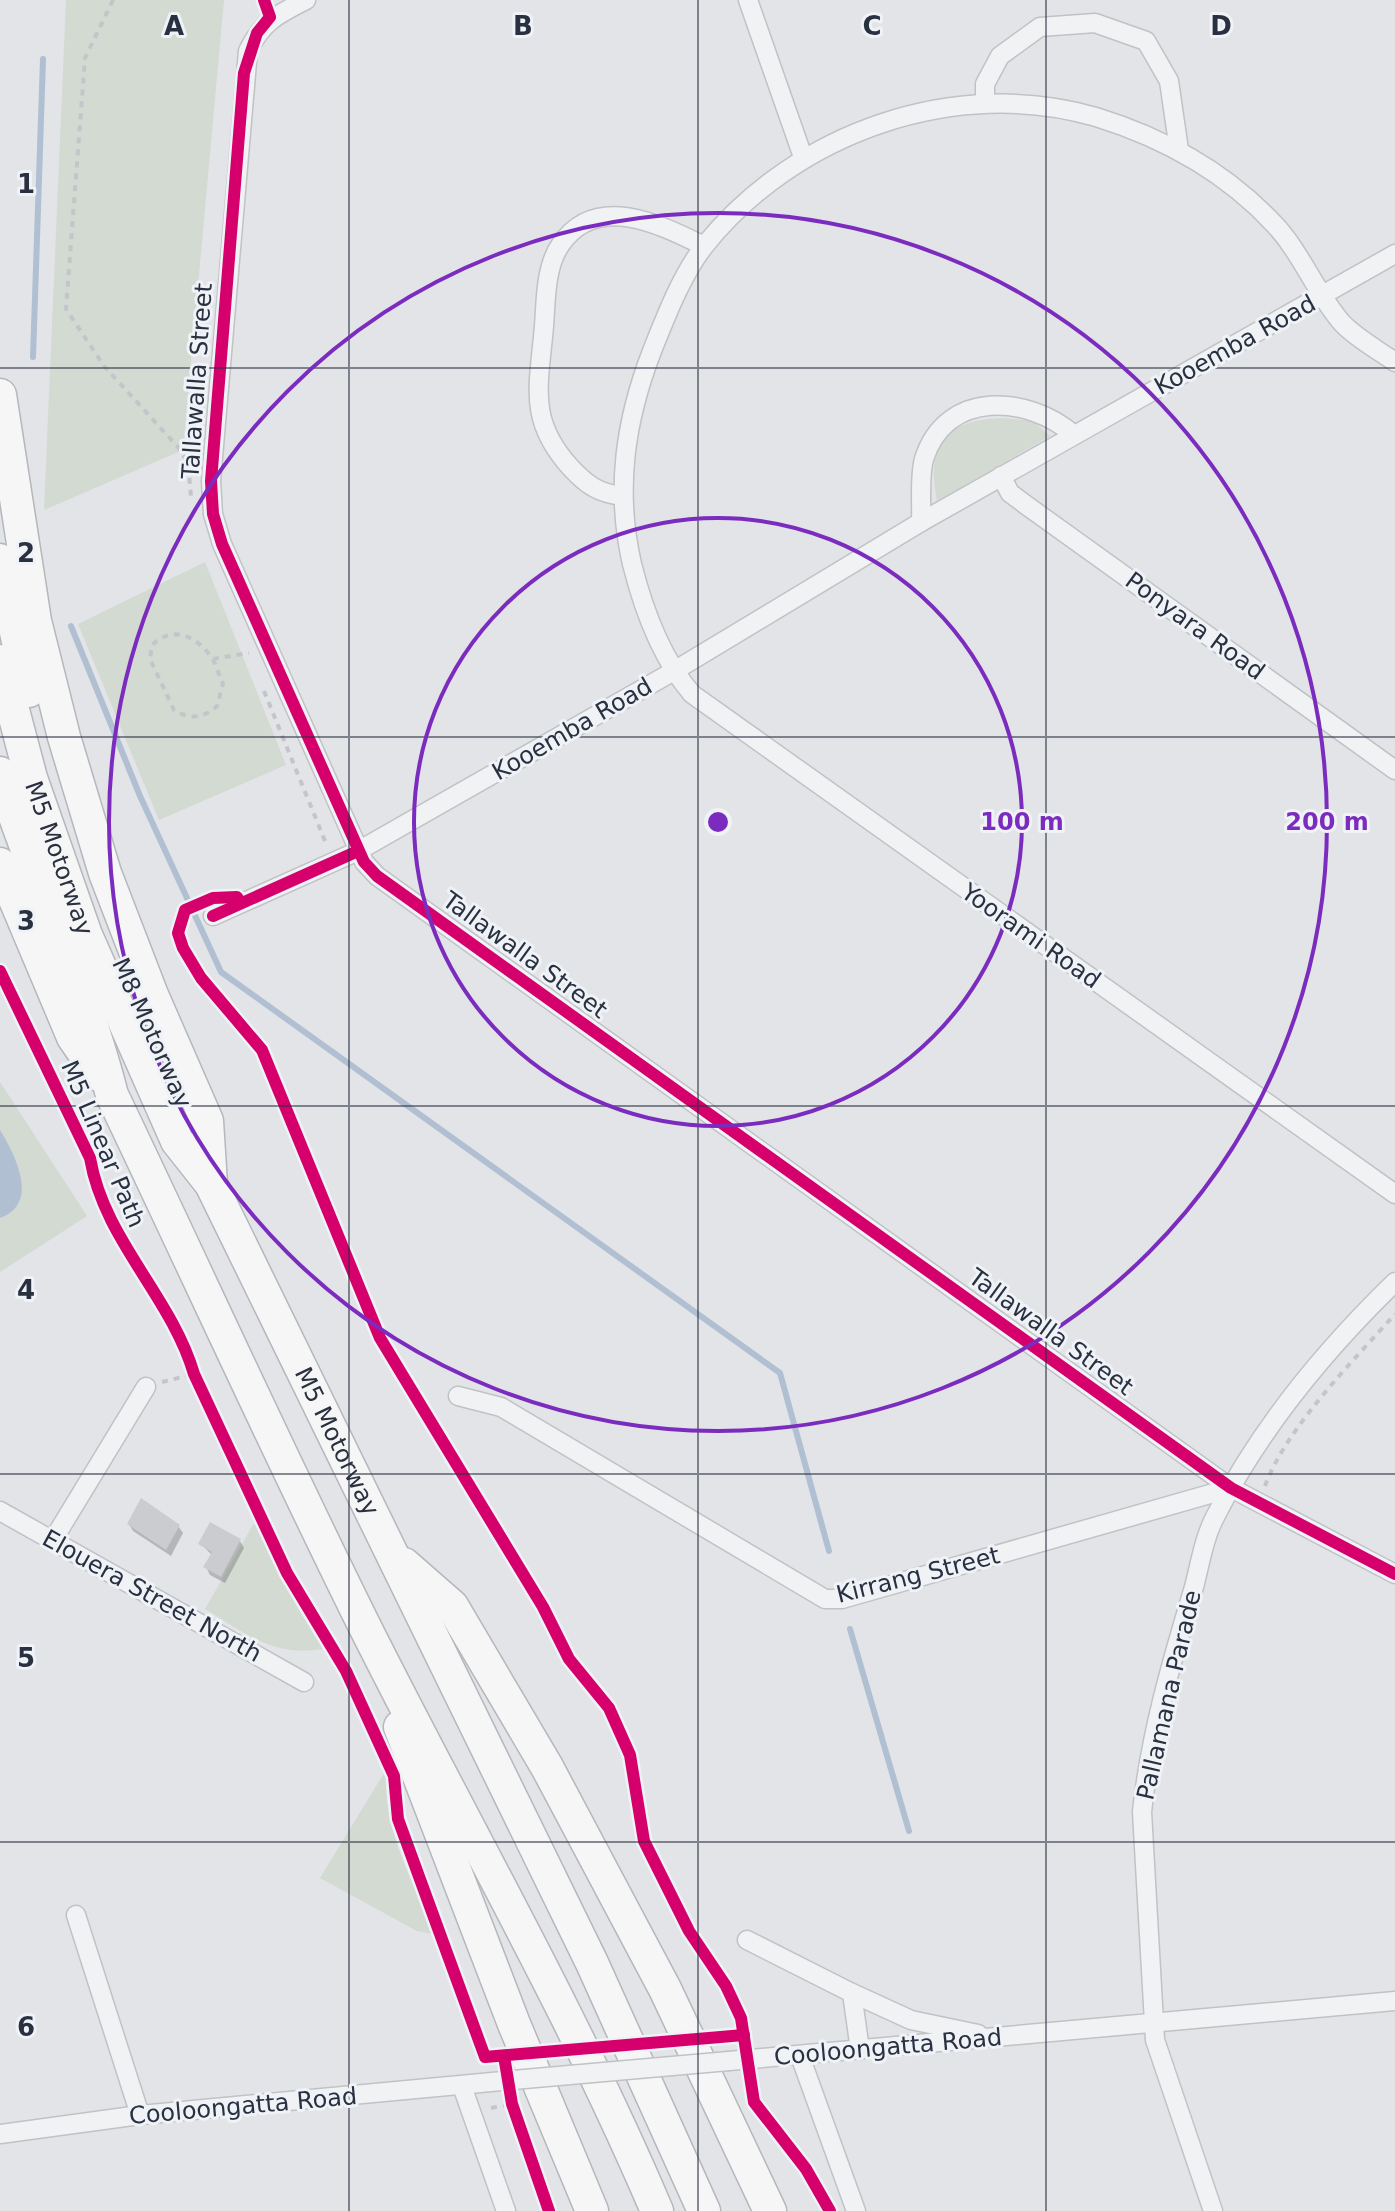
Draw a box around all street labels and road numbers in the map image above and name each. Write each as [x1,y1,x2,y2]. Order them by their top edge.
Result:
street label: Tallawalla Street [176,282,218,481]
street label: Kooemba Road [1150,289,1320,401]
street label: Ponyara Road [1120,566,1270,686]
street label: Kooemba Road [487,672,657,786]
street label: M5 Motorway [19,777,99,939]
street label: Yoorami Road [955,877,1106,994]
street label: Tallawalla Street [437,885,613,1024]
street label: M8 Motorway [106,954,198,1112]
street label: M5 Linear Path [55,1056,151,1232]
street label: Tallawalla Street [963,1262,1139,1401]
street label: M5 Motorway [289,1363,385,1520]
street label: Elouera Street North [37,1524,267,1668]
street label: Kirrang Street [833,1541,1003,1609]
street label: Pallamana Parade [1131,1587,1207,1803]
street label: Cooloongatta Road [773,2023,1003,2071]
street label: Cooloongatta Road [128,2082,358,2130]

